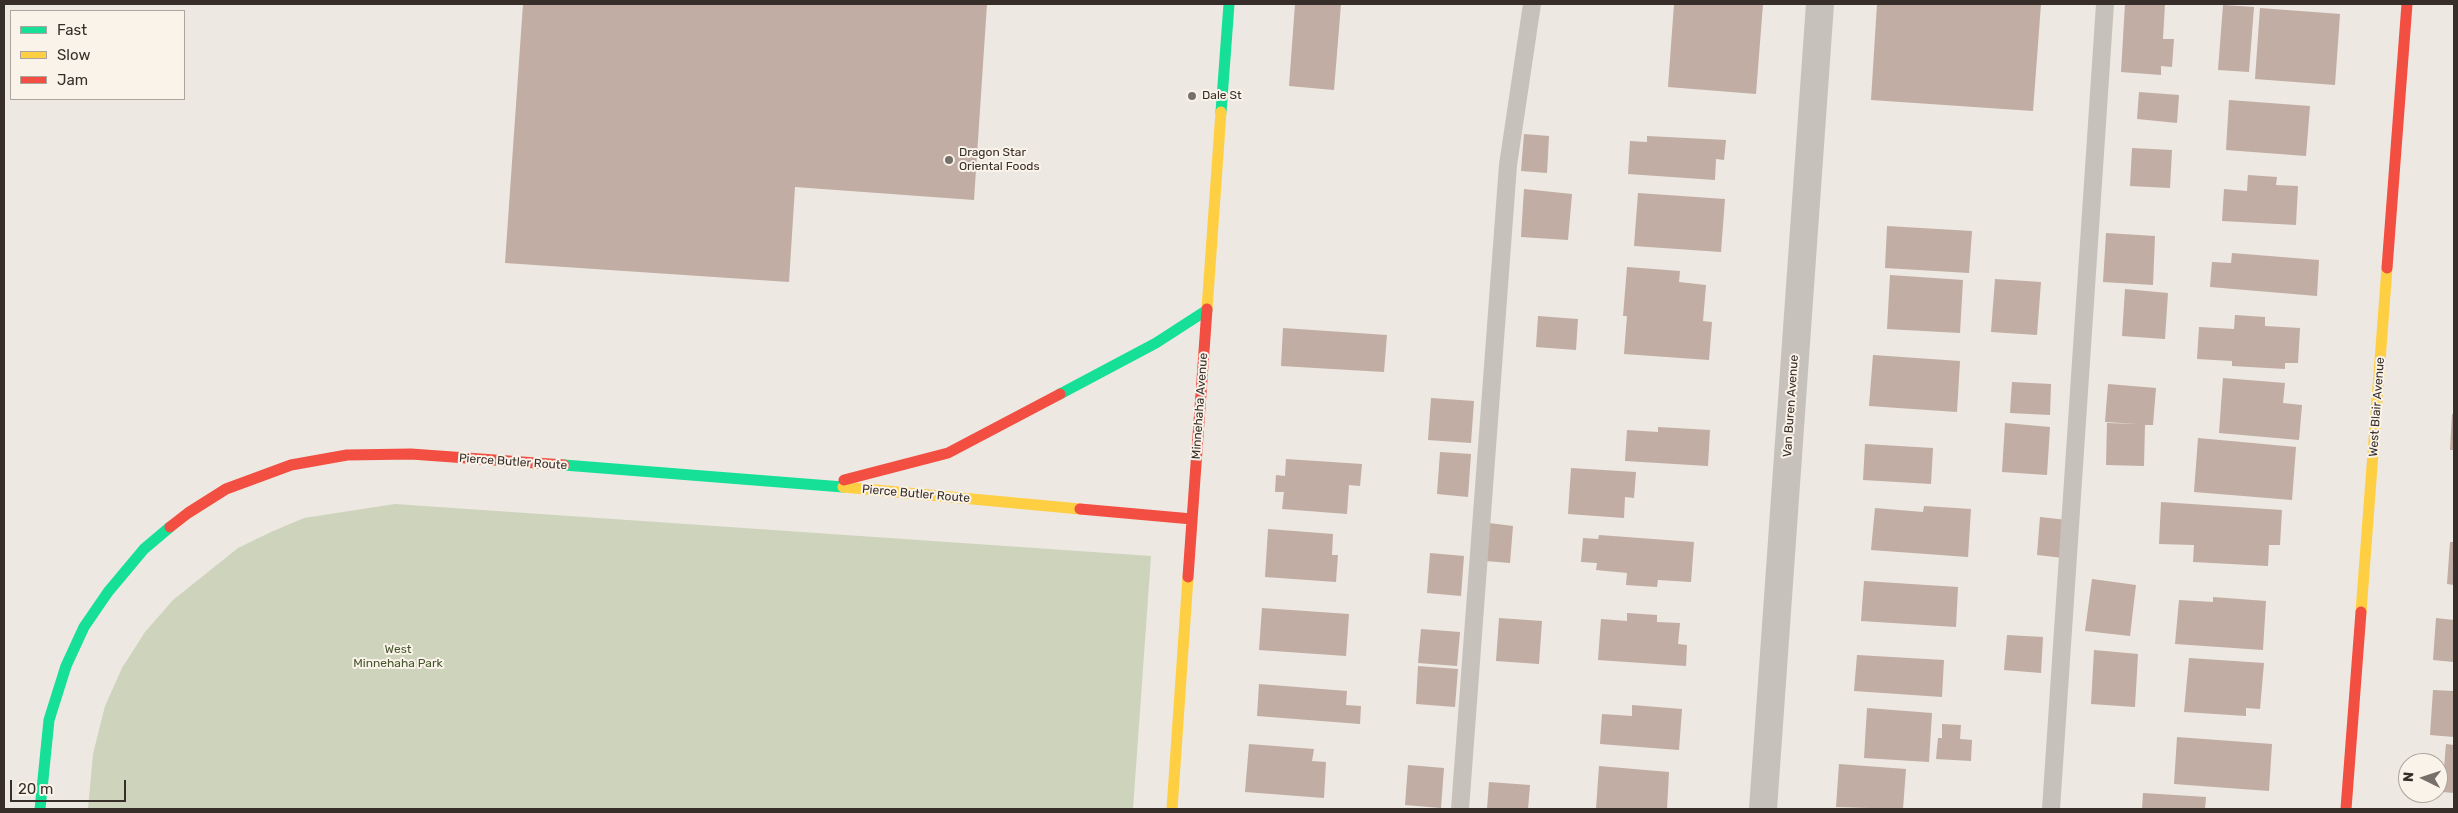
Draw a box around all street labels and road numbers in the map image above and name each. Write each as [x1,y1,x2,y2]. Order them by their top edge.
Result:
street label: Minnehaha Avenue [1189,352,1211,460]
street label: Van Buren Avenue [1780,354,1802,458]
street label: West Blair Avenue [2366,357,2388,457]
street label: Pierce Butler Route [458,451,568,473]
street label: Pierce Butler Route [861,482,971,506]

